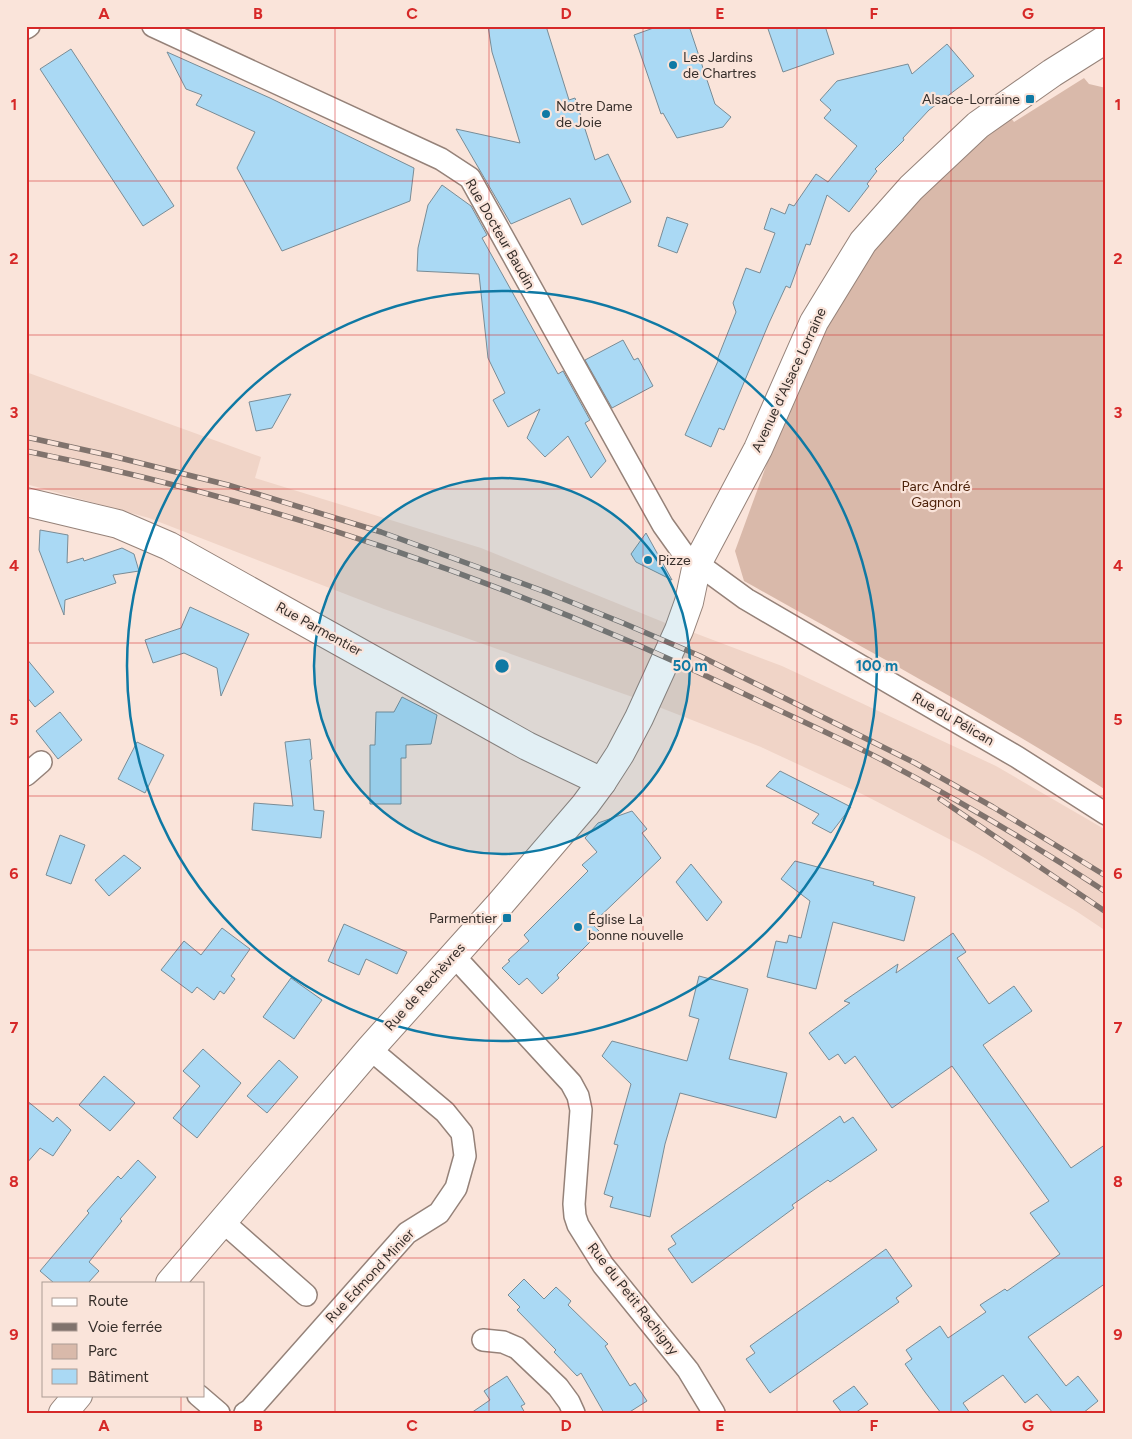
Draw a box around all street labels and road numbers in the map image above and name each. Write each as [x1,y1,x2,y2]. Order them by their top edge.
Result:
street label: Rue Docteur Baudin [461,176,539,292]
street label: Avenue d'Alsace Lorraine [748,305,830,455]
street label: Rue Parmentier [273,598,365,660]
street label: Rue du Pélican [909,689,997,749]
street label: Rue de Rechèvres [381,940,469,1034]
street label: Rue Edmond Minier [322,1225,418,1326]
street label: Rue du Petit Rachigny [584,1239,683,1359]

